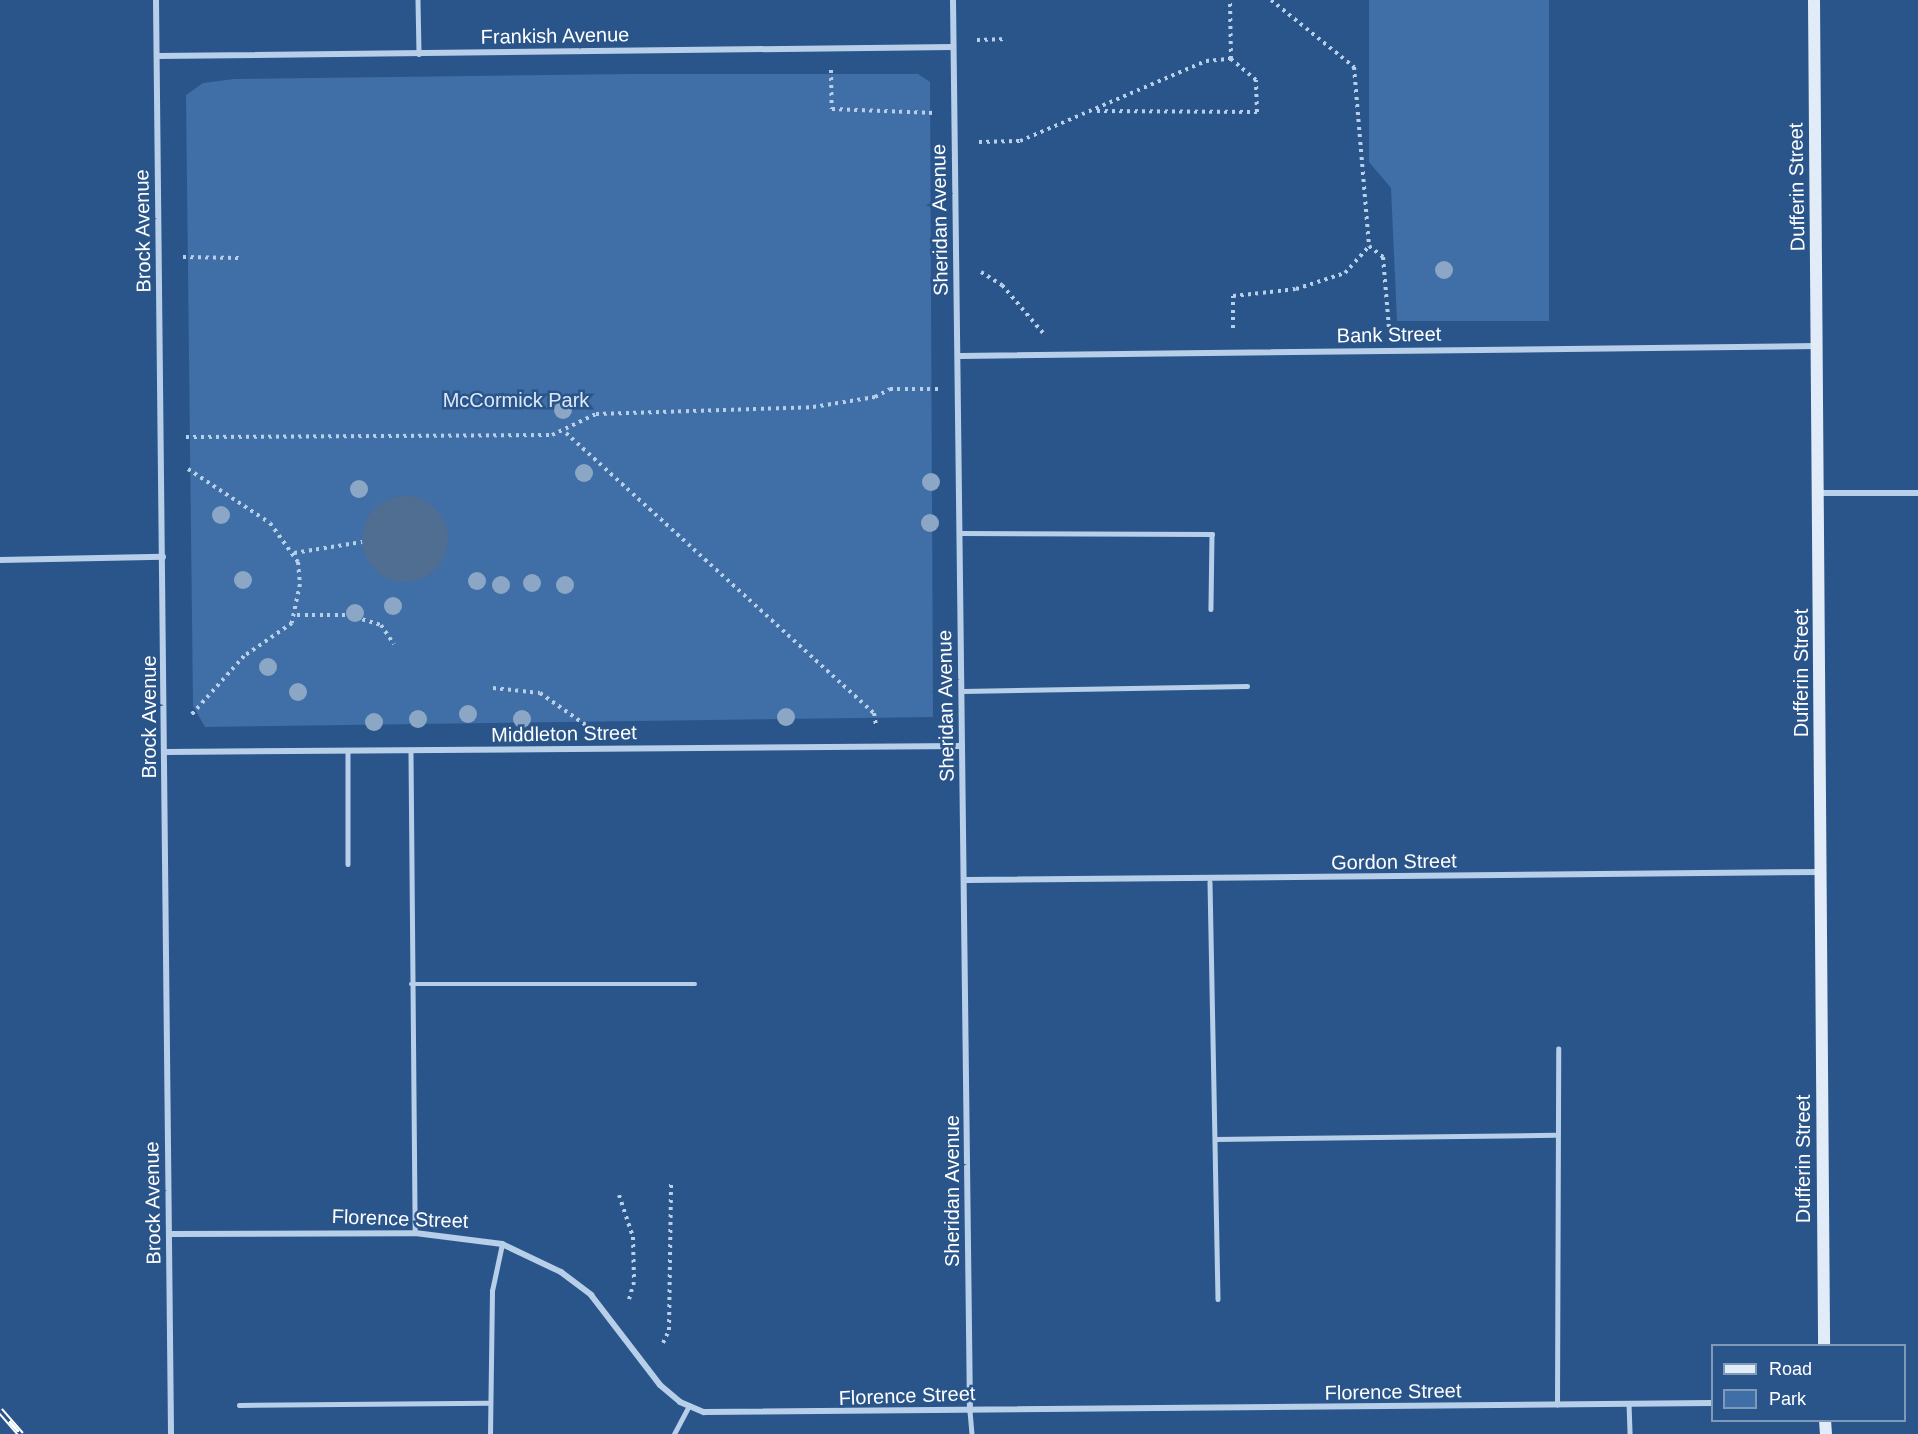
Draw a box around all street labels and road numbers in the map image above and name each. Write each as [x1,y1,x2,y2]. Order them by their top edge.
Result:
street label: Frankish Avenue [480,23,630,49]
street label: Dufferin Street [1784,123,1810,251]
street label: Sheridan Avenue [927,143,953,297]
street label: Brock Avenue [130,169,156,293]
street label: Bank Street [1337,322,1441,348]
street label: Dufferin Street [1789,609,1813,737]
street label: Sheridan Avenue [933,629,959,783]
street label: Brock Avenue [137,655,161,779]
street label: Middleton Street [491,721,637,747]
street label: Gordon Street [1331,849,1457,875]
street label: Dufferin Street [1791,1095,1815,1223]
street label: Sheridan Avenue [940,1114,964,1268]
street label: Brock Avenue [140,1141,166,1265]
street label: Florence Street [331,1205,469,1233]
street label: Florence Street [1324,1379,1462,1405]
street label: Florence Street [838,1382,976,1410]

